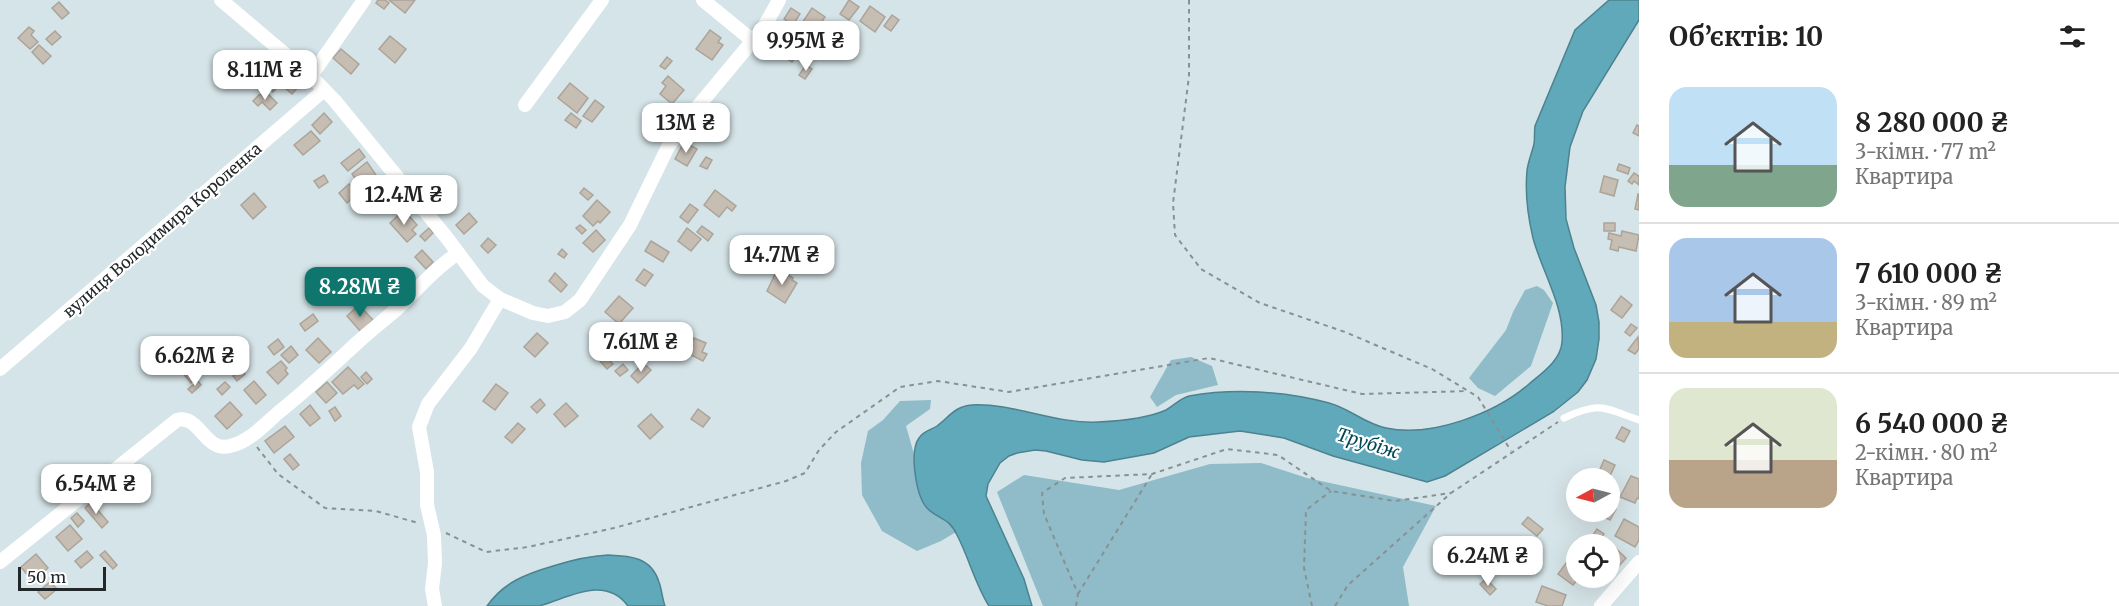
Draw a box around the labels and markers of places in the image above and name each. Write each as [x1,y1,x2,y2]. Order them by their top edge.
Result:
pin: 9.95M ₴ [751,21,861,72]
pin: 8.11M ₴ [210,50,320,101]
pin: 13M ₴ [644,103,728,154]
pin: 12.4M ₴ [349,175,459,226]
pin: 14.7M ₴ [727,235,837,286]
pin: 8.28M ₴ [305,267,415,318]
pin: 7.61M ₴ [586,322,696,373]
pin: 6.62M ₴ [140,336,250,387]
pin: 6.54M ₴ [41,464,151,515]
pin: 6.24M ₴ [1433,536,1543,587]

